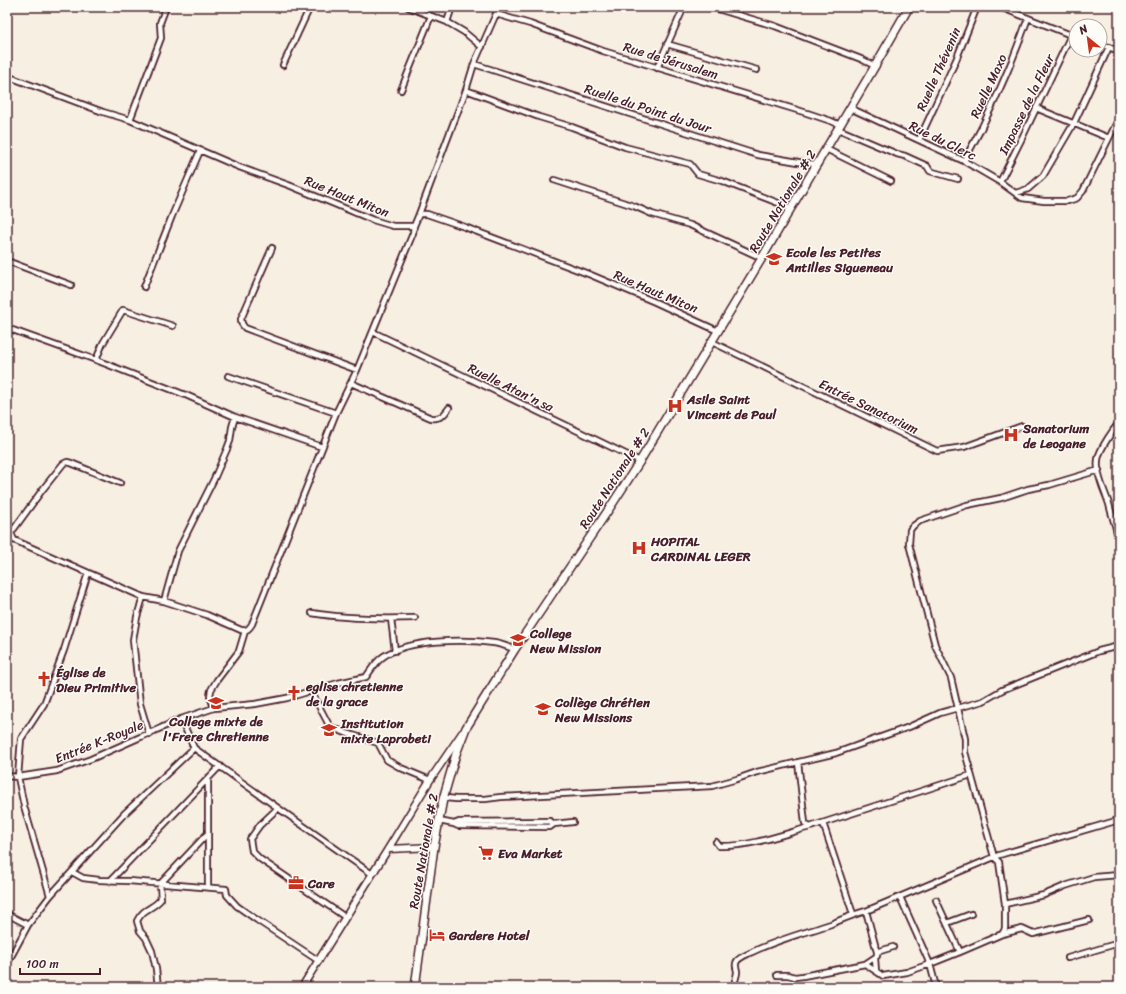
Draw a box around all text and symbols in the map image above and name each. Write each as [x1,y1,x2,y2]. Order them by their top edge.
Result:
north arrow [1068,18,1108,58]
text: N [1075,19,1092,40]
street label: Ruelle Thévenin [910,24,967,115]
street label: Rue de Jérusalem [620,35,721,86]
street label: Impasse de la Fleur [992,49,1061,159]
street label: Ruelle Maxo [963,50,1014,122]
street label: Ruelle du Point du Jour [581,77,715,140]
street label: Rue du Clerc [905,114,981,167]
street label: Route Nationale # 2 [742,145,823,257]
street label: Rue Haut Miton [301,169,393,224]
place label: Ecole les Petites Antilles Sigueneau [785,241,894,279]
school or university icon: Ecole les Petites Antilles Sigueneau [765,250,783,268]
street label: Rue Haut Miton [610,263,702,320]
street label: Ruelle Atan'n sa [464,357,558,418]
street label: Entrée Sanatorium [815,372,923,441]
place label: Asile Saint Vincent de Paul [686,388,777,426]
hospital icon: Asile Saint Vincent de Paul [666,397,684,415]
place label: Sanatorium de Leogane [1022,417,1089,455]
street label: Route Nationale # 2 [573,423,656,534]
hospital icon: Sanatorium de Leogane [1002,426,1020,444]
place label: HOPITAL CARDINAL LEGER [650,530,751,568]
hospital icon: HOPITAL CARDINAL LEGER [630,539,648,557]
place label: College New Mission [529,622,602,660]
school or university icon: College New Mission [509,631,527,649]
place label: Église de Dieu Primitive [56,661,136,699]
church icon: Église de Dieu Primitive [35,670,53,688]
place label: eglise chretienne de la grace [305,675,403,713]
church icon: eglise chretienne de la grace [285,684,303,702]
place label: Collège Chrétien New Missions [554,691,651,729]
school or university icon: College mixte de l'Frere Chretienne [207,694,225,712]
school or university icon: Collège Chrétien New Missions [534,700,552,718]
place label: College mixte de l'Frere Chretienne [162,710,269,748]
place label: Institution mixte Laprobeti [340,712,432,750]
street label: Entrée K-Royale [51,713,147,770]
school or university icon: Institution mixte Laprobeti [320,721,338,739]
street label: Route Nationale # 2 [402,791,445,911]
place label: Eva Market [498,842,563,865]
supermarket icon: Eva Market [477,844,495,862]
place label: Care [307,872,335,895]
office icon: Care [287,874,305,892]
place label: Gardere Hotel [448,924,531,947]
hotel icon: Gardere Hotel [428,926,446,944]
scale bar [20,950,100,976]
text: 100 m [26,953,59,975]

